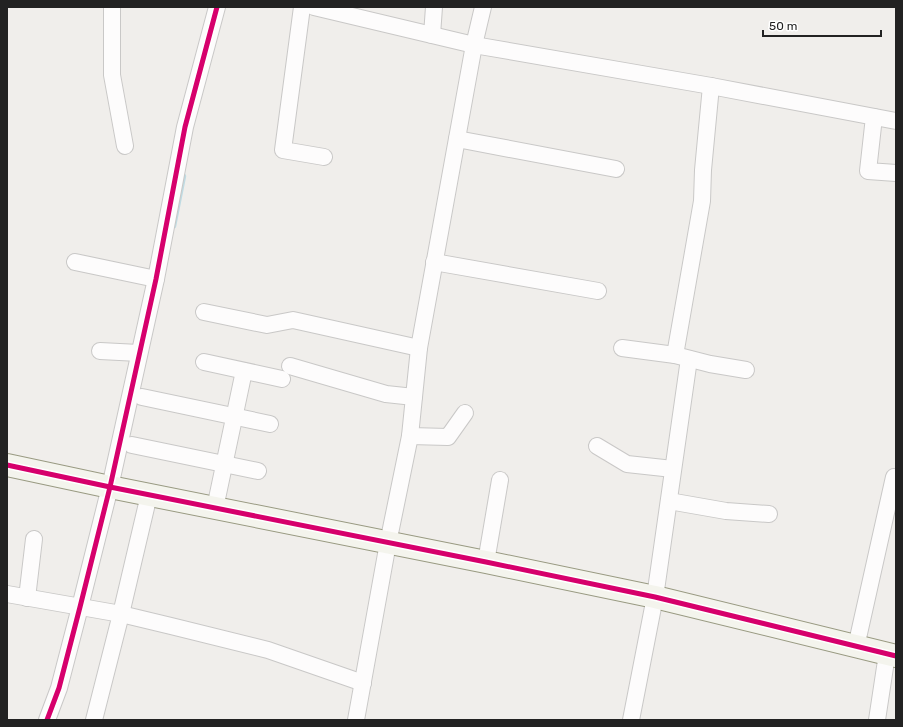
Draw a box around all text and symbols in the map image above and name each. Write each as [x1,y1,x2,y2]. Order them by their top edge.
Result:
scale bar [763,12,881,38]
text: 50 m [769,19,797,33]

